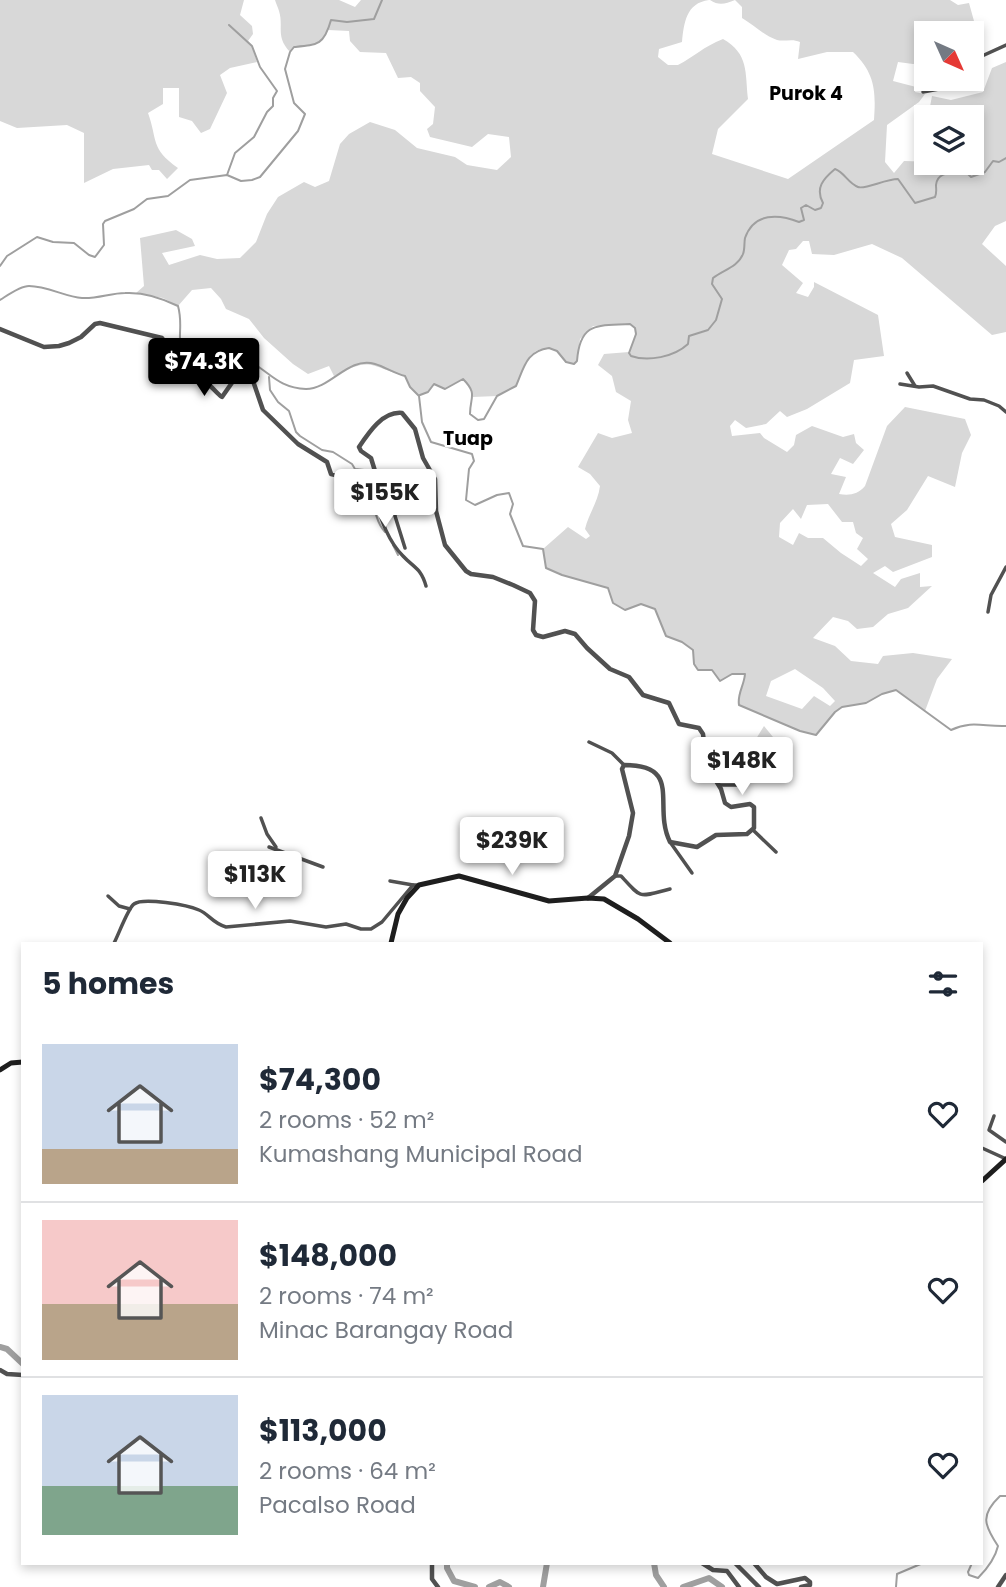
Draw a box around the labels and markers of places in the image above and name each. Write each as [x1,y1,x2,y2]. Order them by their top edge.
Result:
pin: $74.3K [147,338,261,398]
pin: $155K [336,470,434,529]
pin: $148K [693,738,791,797]
pin: $239K [463,818,561,877]
pin: $113K [206,852,304,911]

